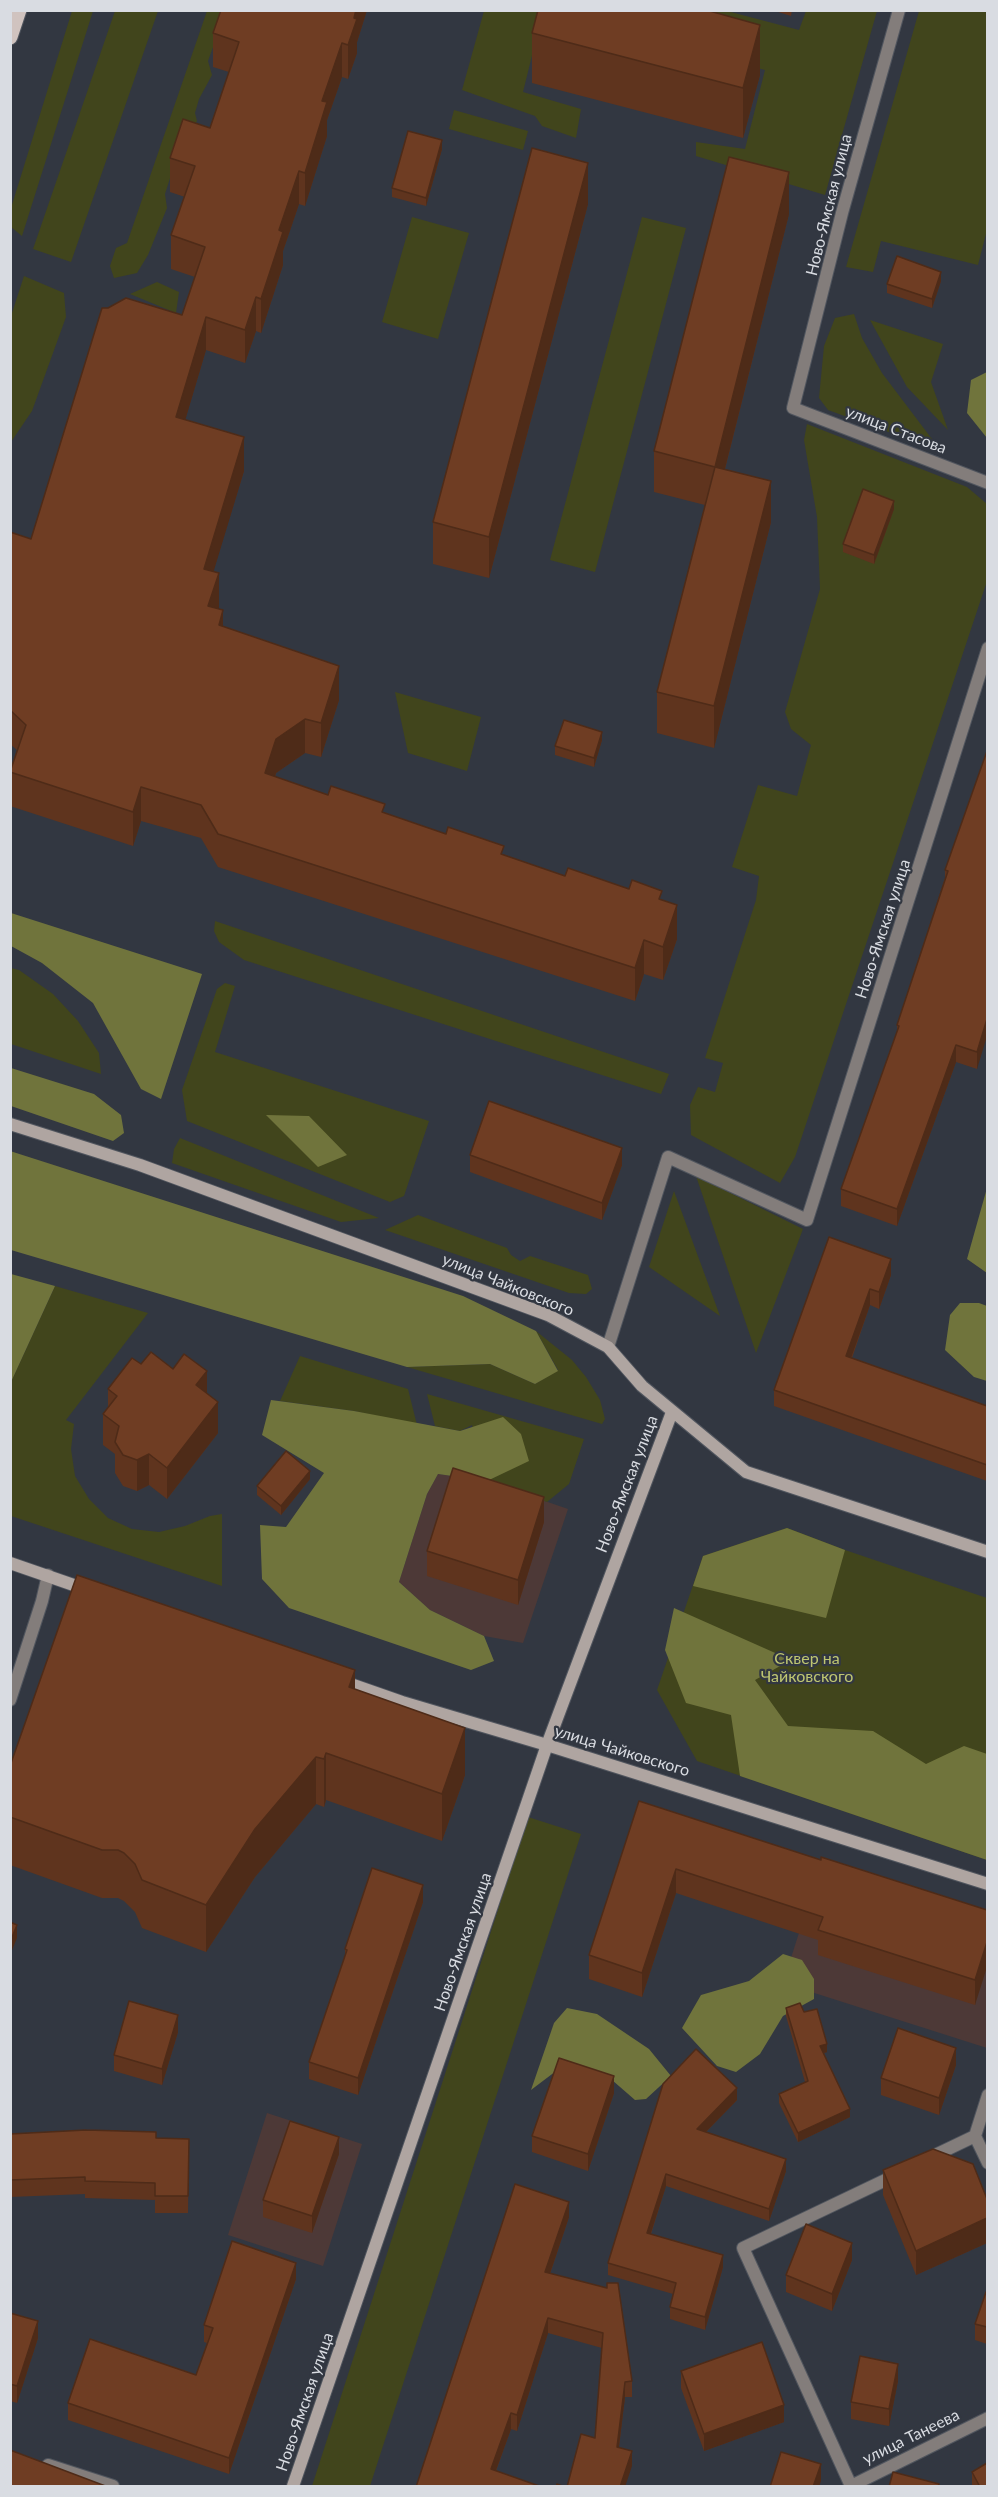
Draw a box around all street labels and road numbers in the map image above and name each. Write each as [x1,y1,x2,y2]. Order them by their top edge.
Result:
street label: Ново-Ямская улица [802,132,856,278]
street label: улица Стасова [843,402,949,458]
street label: Ново-Ямская улица [851,857,915,1001]
street label: улица Чайковского [439,1250,577,1320]
street label: Ново-Ямская улица [592,1413,662,1555]
street label: улица Чайковского [552,1721,692,1781]
street label: Ново-Ямская улица [430,1870,496,2014]
street label: Ново-Ямская улица [272,2330,338,2474]
street label: улица Танеева [860,2405,962,2469]

